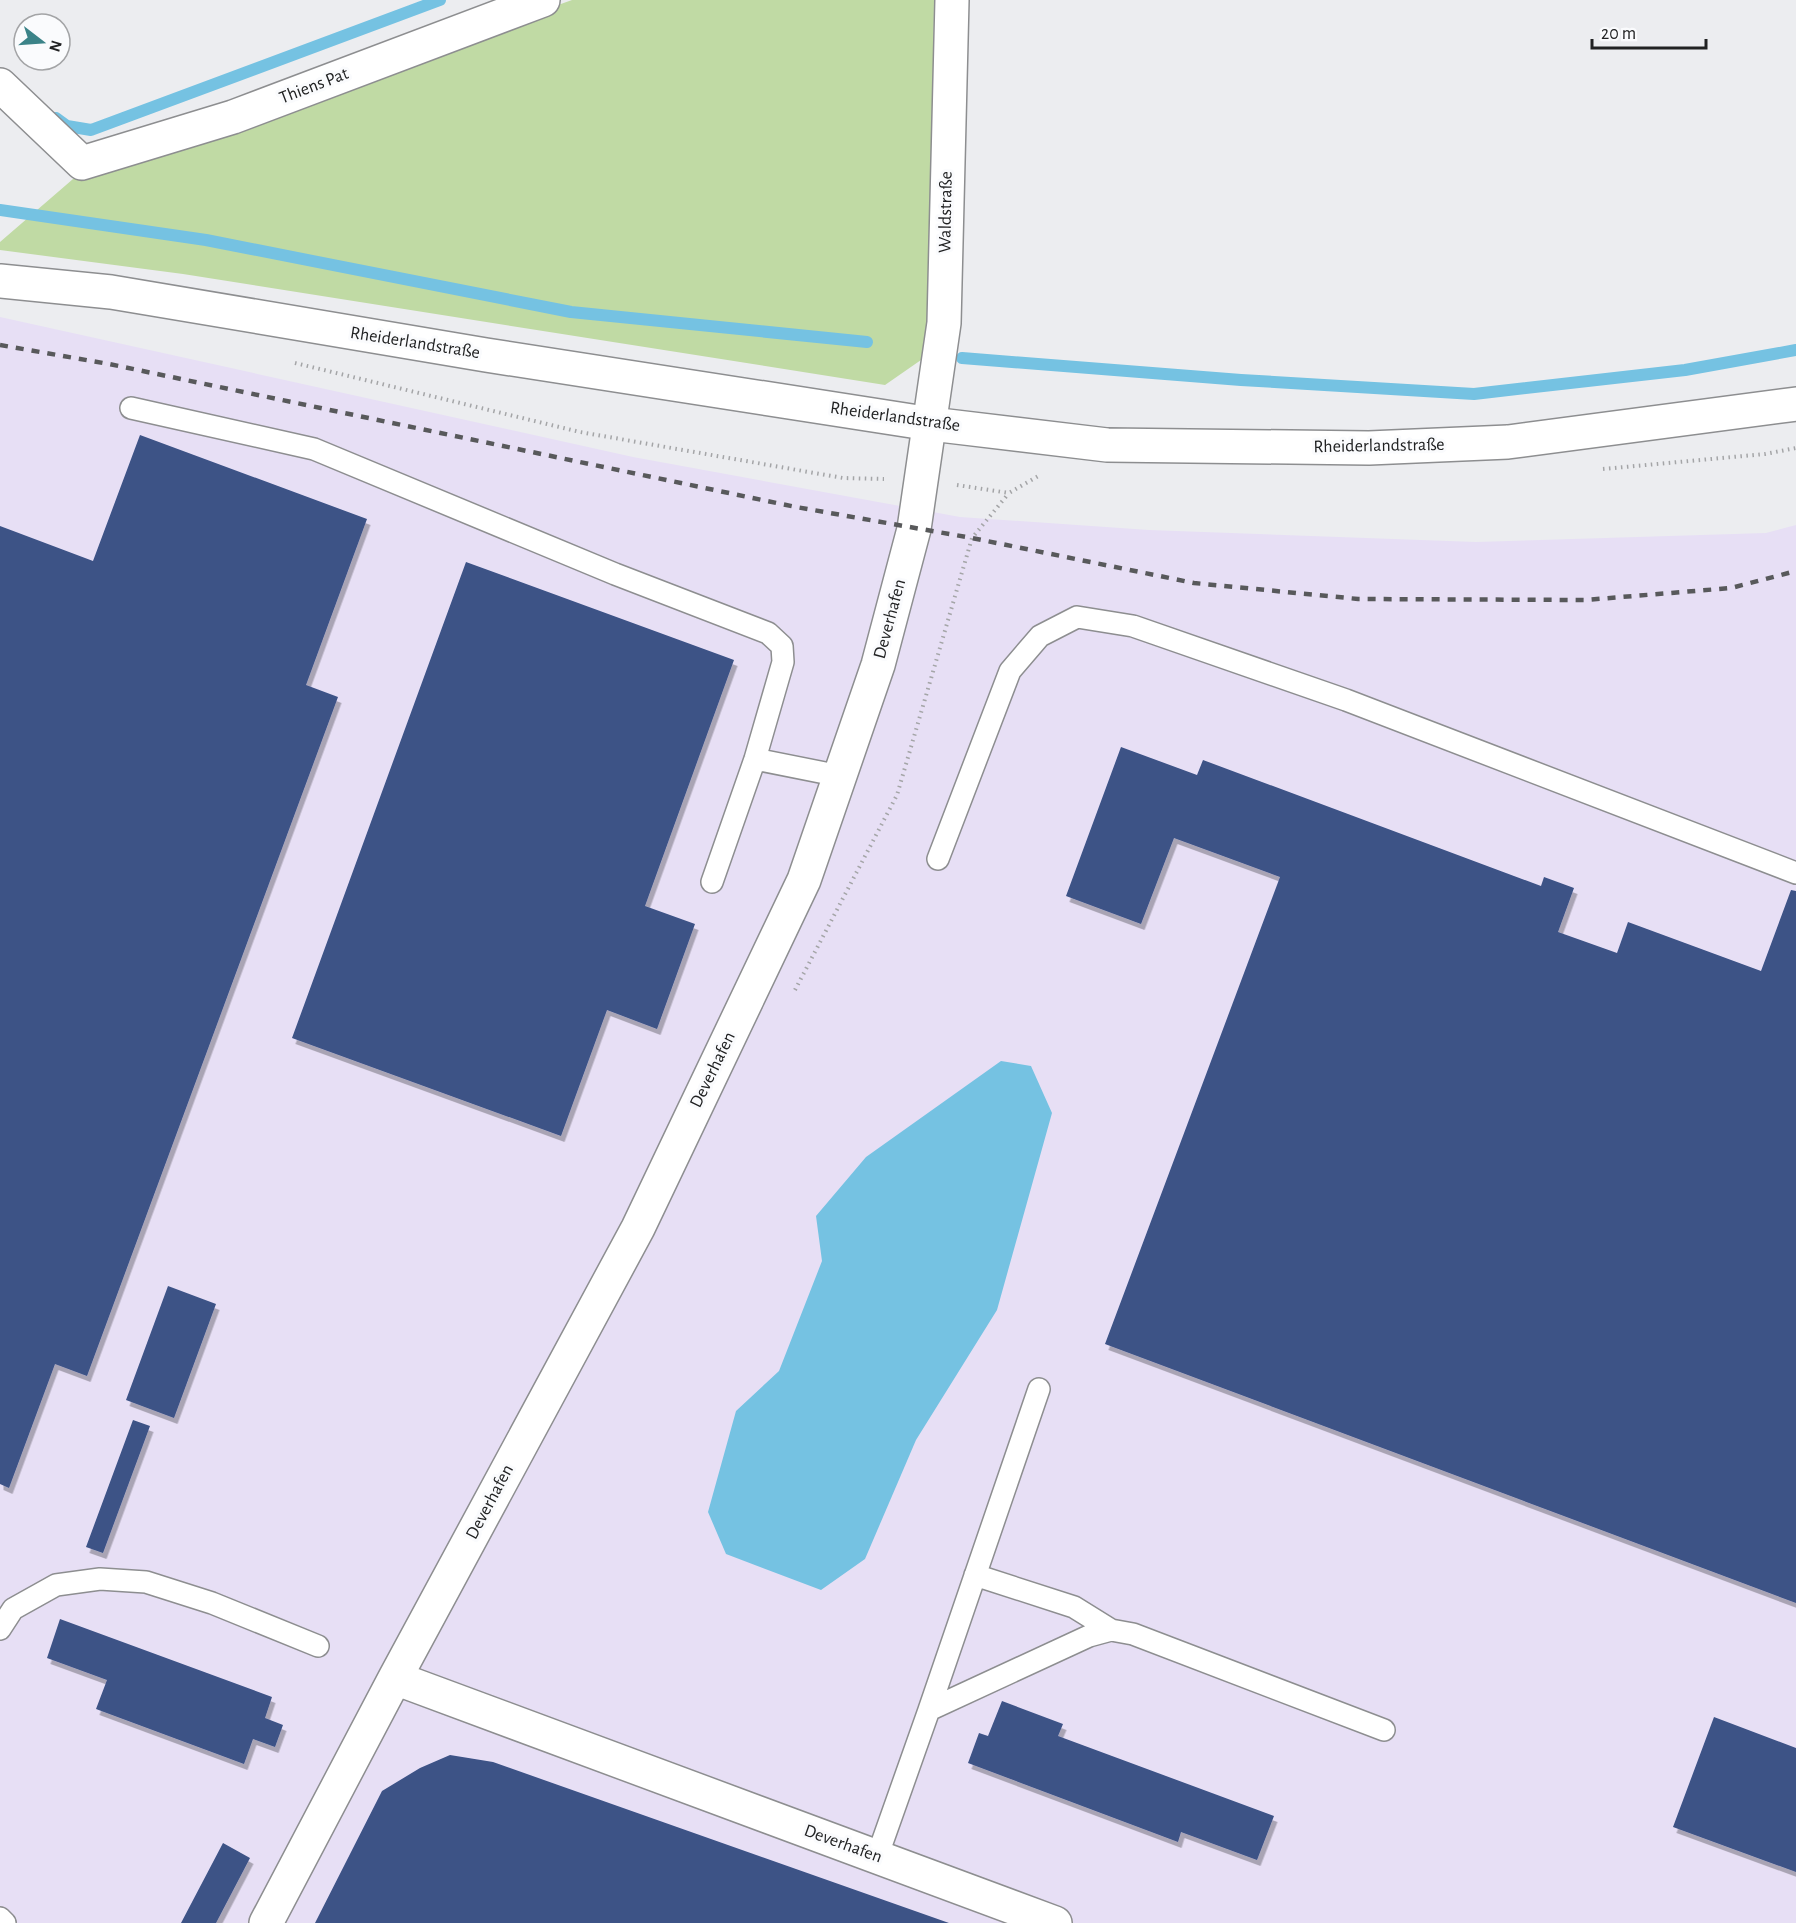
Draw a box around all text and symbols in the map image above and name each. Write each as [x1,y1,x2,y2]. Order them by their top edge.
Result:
north arrow [12,12,72,72]
scale bar [1592,12,1706,50]
text: 20 m [1601,25,1636,43]
text: N [46,38,65,54]
street label: Thiens Pat [277,65,351,107]
street label: Waldstraße [936,171,956,253]
street label: Rheiderlandstraße [349,324,481,362]
street label: Rheiderlandstraße [829,399,961,435]
street label: Rheiderlandstraße [1313,436,1445,456]
street label: Deverhafen [871,577,909,661]
street label: Deverhafen [687,1029,739,1111]
street label: Deverhafen [463,1462,517,1542]
street label: Deverhafen [802,1822,884,1866]

